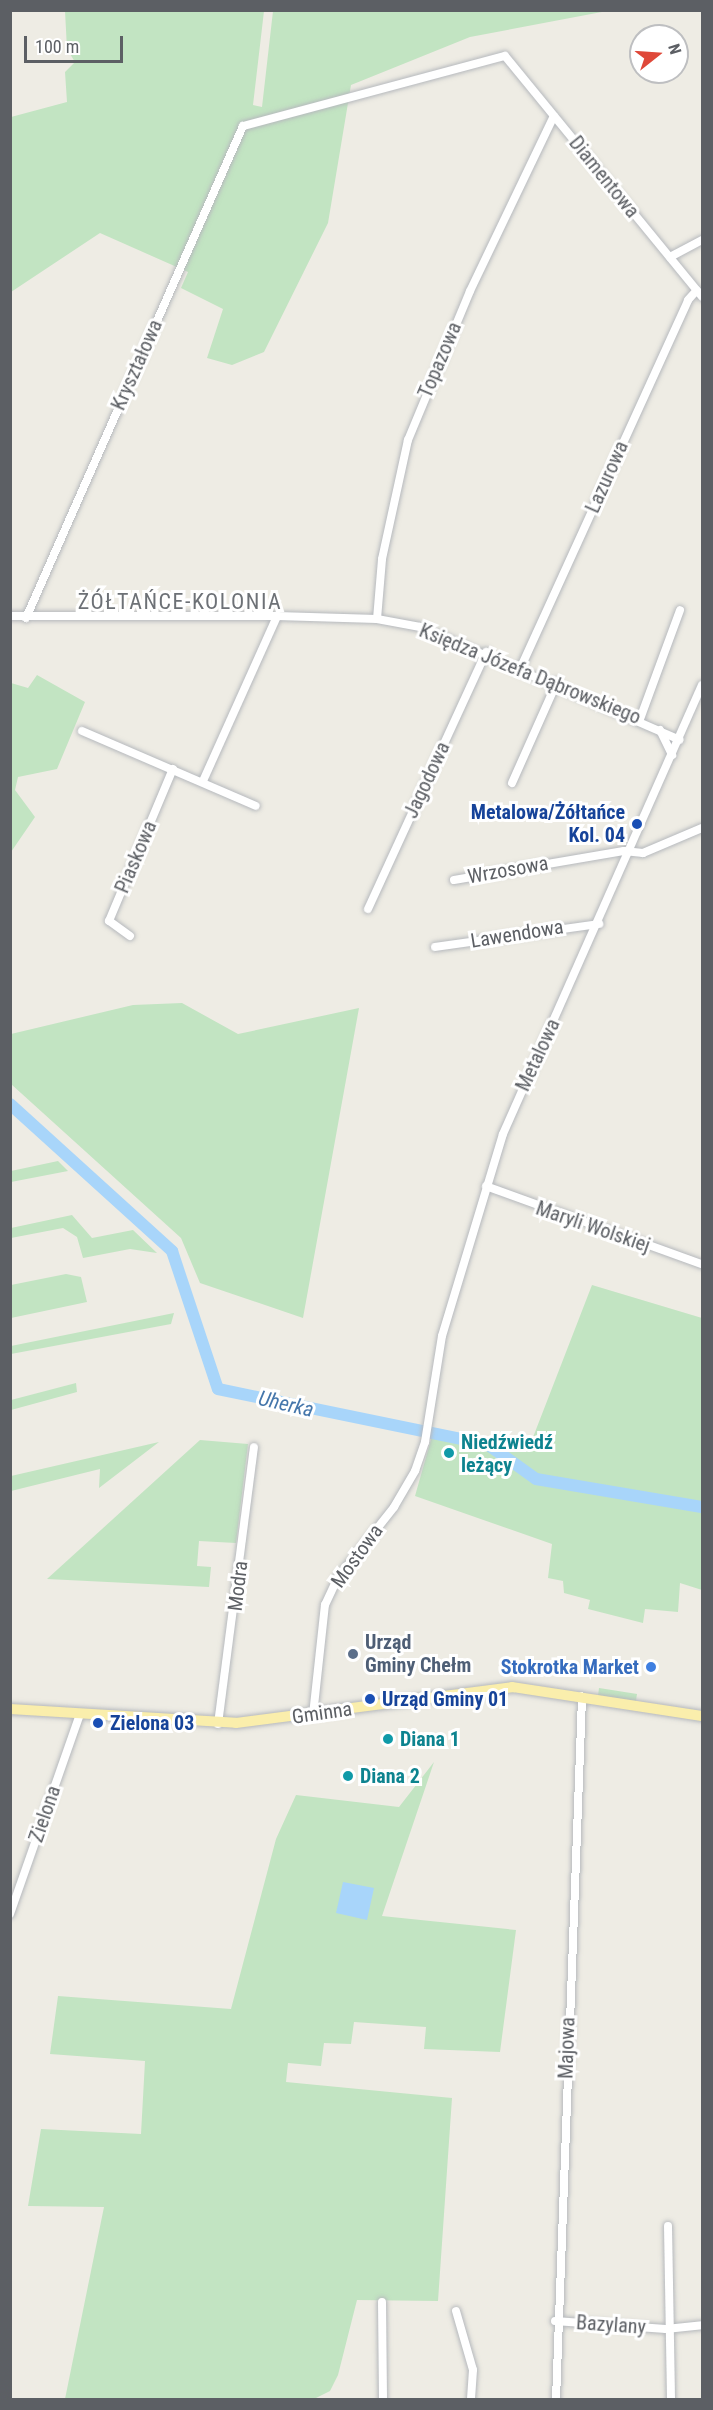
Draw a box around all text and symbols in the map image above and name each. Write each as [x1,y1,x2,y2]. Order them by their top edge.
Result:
scale bar [27,24,126,62]
north arrow [629,24,689,84]
text: 100 m [35,36,79,57]
text: N [664,42,685,57]
street label: Diamentowa [564,131,644,223]
street label: Kryształowa [106,316,168,414]
street label: Topazowa [413,318,467,402]
street label: Lazurowa [581,437,633,517]
district label: ŻÓŁTAŃCE-KOLONIA [78,589,282,615]
street label: Księdza Józefa Dąbrowskiego [416,619,644,729]
street label: Jagodowa [399,738,455,822]
place label: Metalowa/Żółtańce Kol. 04 [471,801,625,848]
street label: Piaskowa [110,817,162,897]
marker: Metalowa/Żółtańce Kol. 04 [630,817,644,831]
street label: Wrzosowa [466,851,550,889]
street label: Lawendowa [469,915,565,953]
street label: Metalowa [511,1015,565,1095]
street label: Maryli Wolskiej [533,1196,653,1258]
water label: Uherka [256,1385,316,1423]
place label: Niedźwiedź leżący [461,1430,553,1477]
marker: Niedźwiedź leżący [442,1446,456,1460]
street label: Mostowa [326,1520,388,1592]
street label: Modra [223,1560,253,1612]
place label: Urząd Gminy Chełm [365,1630,471,1677]
marker: Urząd Gminy Chełm [346,1647,360,1661]
place label: Stokrotka Market [501,1655,639,1679]
marker: Stokrotka Market [644,1660,658,1674]
place label: Urząd Gminy 01 [382,1687,508,1711]
marker: Urząd Gminy 01 [363,1692,377,1706]
street label: Gminna [290,1697,354,1729]
place label: Zielona 03 [110,1711,194,1735]
marker: Zielona 03 [91,1716,105,1730]
place label: Diana 1 [400,1727,460,1751]
marker: Diana 1 [381,1732,395,1746]
place label: Diana 2 [360,1764,420,1788]
marker: Diana 2 [341,1769,355,1783]
street label: Zielona [24,1783,66,1845]
street label: Majowa [554,2017,580,2079]
street label: Bazylany [575,2311,647,2339]

